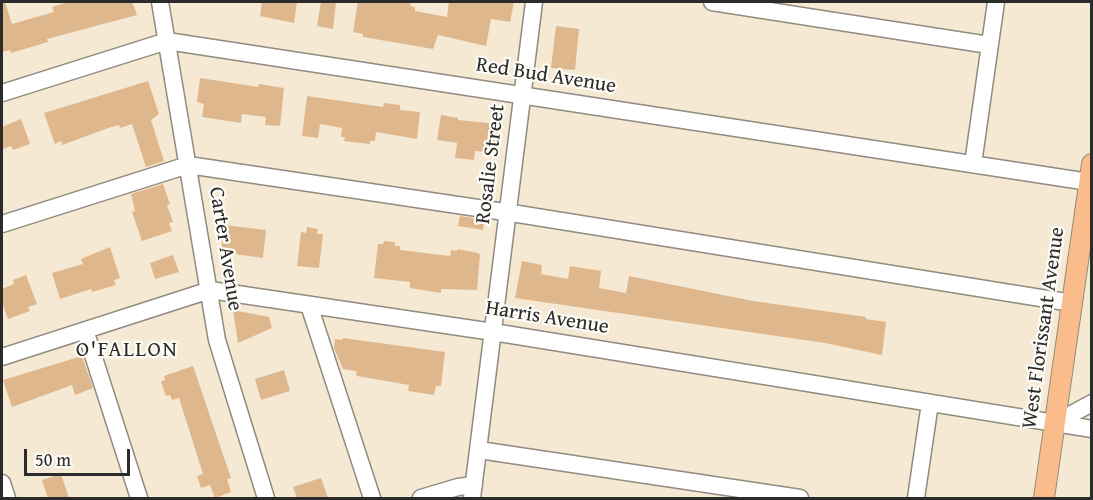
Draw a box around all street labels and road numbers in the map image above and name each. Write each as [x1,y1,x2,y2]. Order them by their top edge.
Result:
street label: Red Bud Avenue [474,52,618,100]
street label: Rosalie Street [471,103,511,225]
street label: Carter Avenue [203,185,247,313]
street label: West Florissant Avenue [1017,225,1071,431]
street label: Harris Avenue [484,296,610,340]

